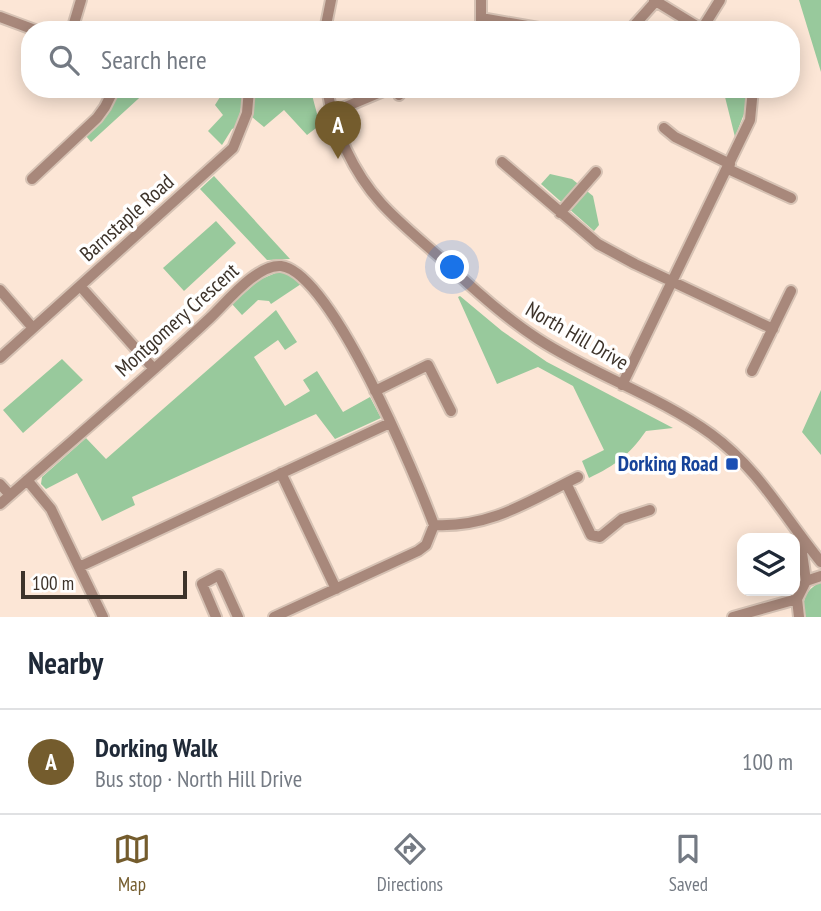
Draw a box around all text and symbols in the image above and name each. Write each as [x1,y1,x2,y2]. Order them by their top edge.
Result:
search box [21,21,800,98]
icon: search [45,41,83,79]
text: Search here [101,43,207,76]
pin: A [315,101,361,159]
street label: Barnstaple Road [74,168,179,267]
your location [435,250,469,284]
street label: Montgomery Crescent [109,257,244,382]
street label: North Hill Drive [521,295,633,376]
place label: Dorking Road [618,450,718,477]
marker: Dorking Road [724,456,740,472]
map controls [737,533,800,596]
button: layers [737,533,800,596]
scale bar [21,568,187,600]
text: 100 m [32,571,74,595]
text: Nearby [28,643,103,682]
text: Dorking Walk [95,731,218,764]
text: A [45,747,57,776]
text: 100 m [742,747,793,776]
text: Bus stop · North Hill Drive [95,764,302,793]
tab: Map [113,830,151,896]
tab: Directions [377,830,443,896]
tab: Saved [669,830,708,896]

